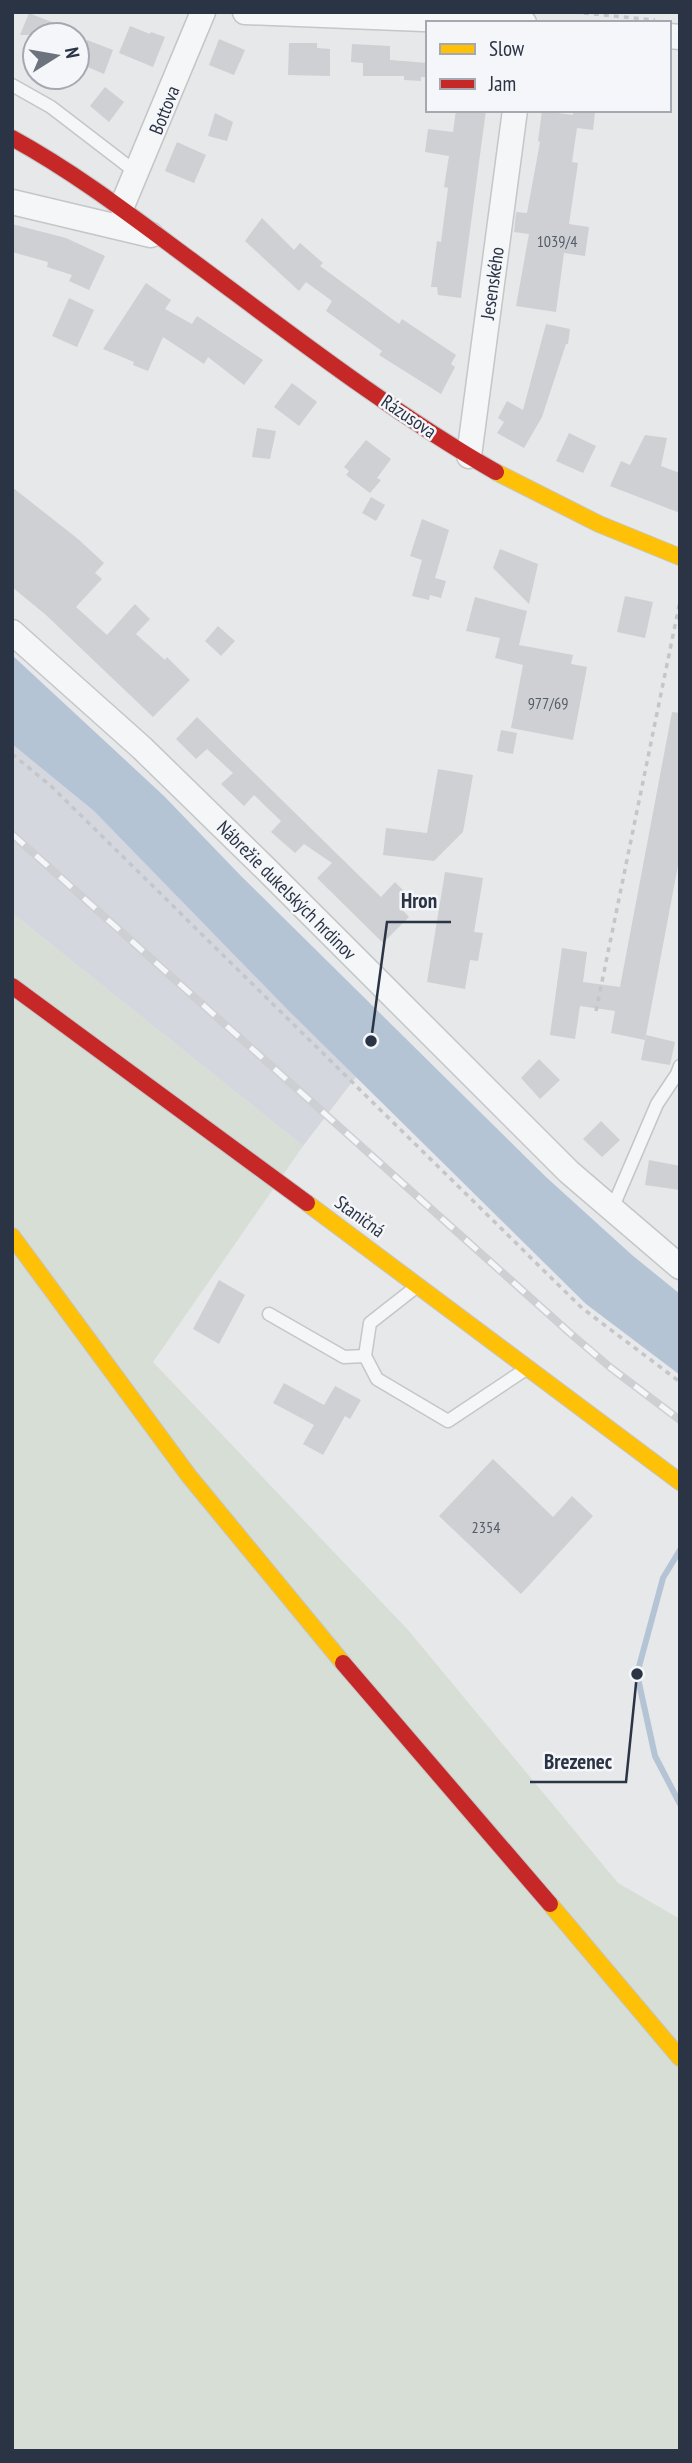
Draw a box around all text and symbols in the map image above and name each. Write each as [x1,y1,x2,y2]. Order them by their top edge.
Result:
north arrow [21,21,91,91]
legend [426,21,671,112]
text: Slow [489,35,525,62]
text: N [60,45,85,60]
text: Jam [488,70,516,97]
street label: Bottova [143,82,185,138]
house number: 1039/4 [537,231,577,251]
street label: Jesenského [475,245,509,322]
street label: Rázusova [377,389,441,443]
house number: 977/69 [528,693,568,713]
street label: Nábrežie dukelských hrdinov [212,815,362,965]
callout: Hron [387,880,451,922]
text: Hron [401,887,437,914]
street label: Staničná [330,1190,390,1242]
house number: 2354 [472,1517,500,1537]
callout: Brezenec [530,1740,626,1782]
text: Brezenec [544,1748,613,1775]

